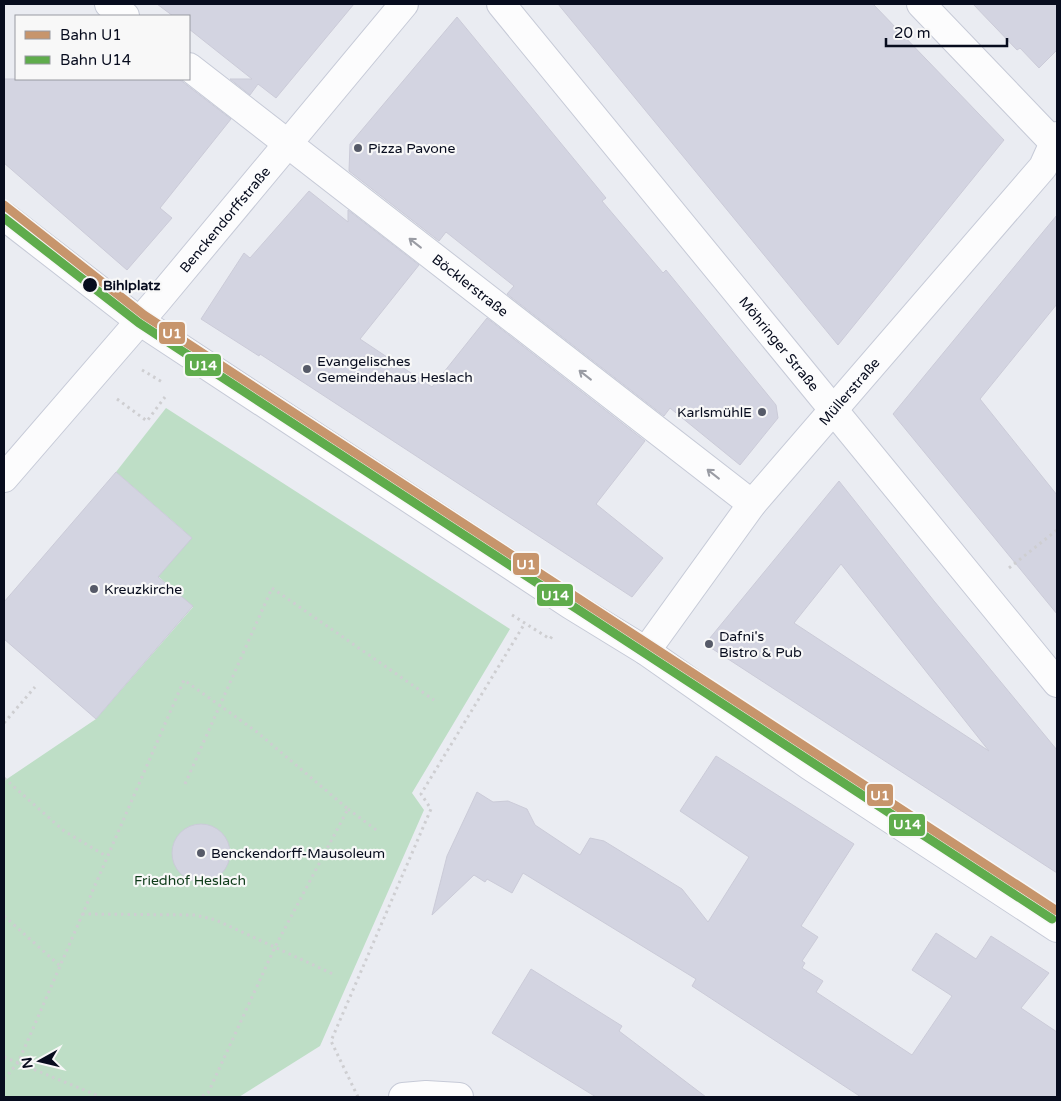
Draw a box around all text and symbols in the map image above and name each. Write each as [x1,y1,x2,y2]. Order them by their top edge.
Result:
legend [15,15,190,80]
scale bar [886,15,1007,47]
text: 20 m [894,24,931,42]
text: Bahn U1 [60,26,122,44]
text: Bahn U14 [60,51,131,69]
place label: Pizza Pavone [368,140,455,157]
marker: Pizza Pavone [352,142,364,154]
street label: Benckendorffstraße [176,163,274,276]
one-way arrow [409,238,422,249]
street label: Böcklerstraße [428,251,511,321]
marker: Bihlplatz [81,276,99,294]
place label: Bihlplatz [103,277,160,294]
street label: Möhringer Straße [735,293,822,395]
line badge: U1 [158,321,186,345]
text: U1 [162,325,182,342]
line badge: U14 [184,353,222,377]
place label: Evangelisches Gemeindehaus Heslach [317,353,473,386]
street label: Müllerstraße [816,354,884,429]
text: U14 [189,357,217,374]
marker: Evangelisches Gemeindehaus Heslach [301,363,313,375]
one-way arrow [578,370,592,380]
place label: KarlsmühlE [677,404,752,421]
marker: KarlsmühlE [756,406,768,418]
one-way arrow [707,469,720,480]
line badge: U1 [512,552,540,576]
text: U1 [516,556,536,573]
place label: Kreuzkirche [104,581,182,598]
marker: Kreuzkirche [88,583,100,595]
line badge: U14 [536,583,574,607]
text: U14 [541,587,569,604]
place label: Dafni's Bistro & Pub [719,628,802,661]
marker: Dafni's Bistro & Pub [703,638,715,650]
line badge: U1 [866,783,894,807]
text: U1 [870,787,890,804]
line badge: U14 [888,813,926,837]
text: U14 [893,816,921,833]
place label: Benckendorff-Mausoleum [211,845,385,862]
marker: Benckendorff-Mausoleum [195,847,207,859]
park label: Friedhof Heslach [134,872,246,889]
north arrow [15,1036,65,1086]
text: N [18,1056,37,1069]

